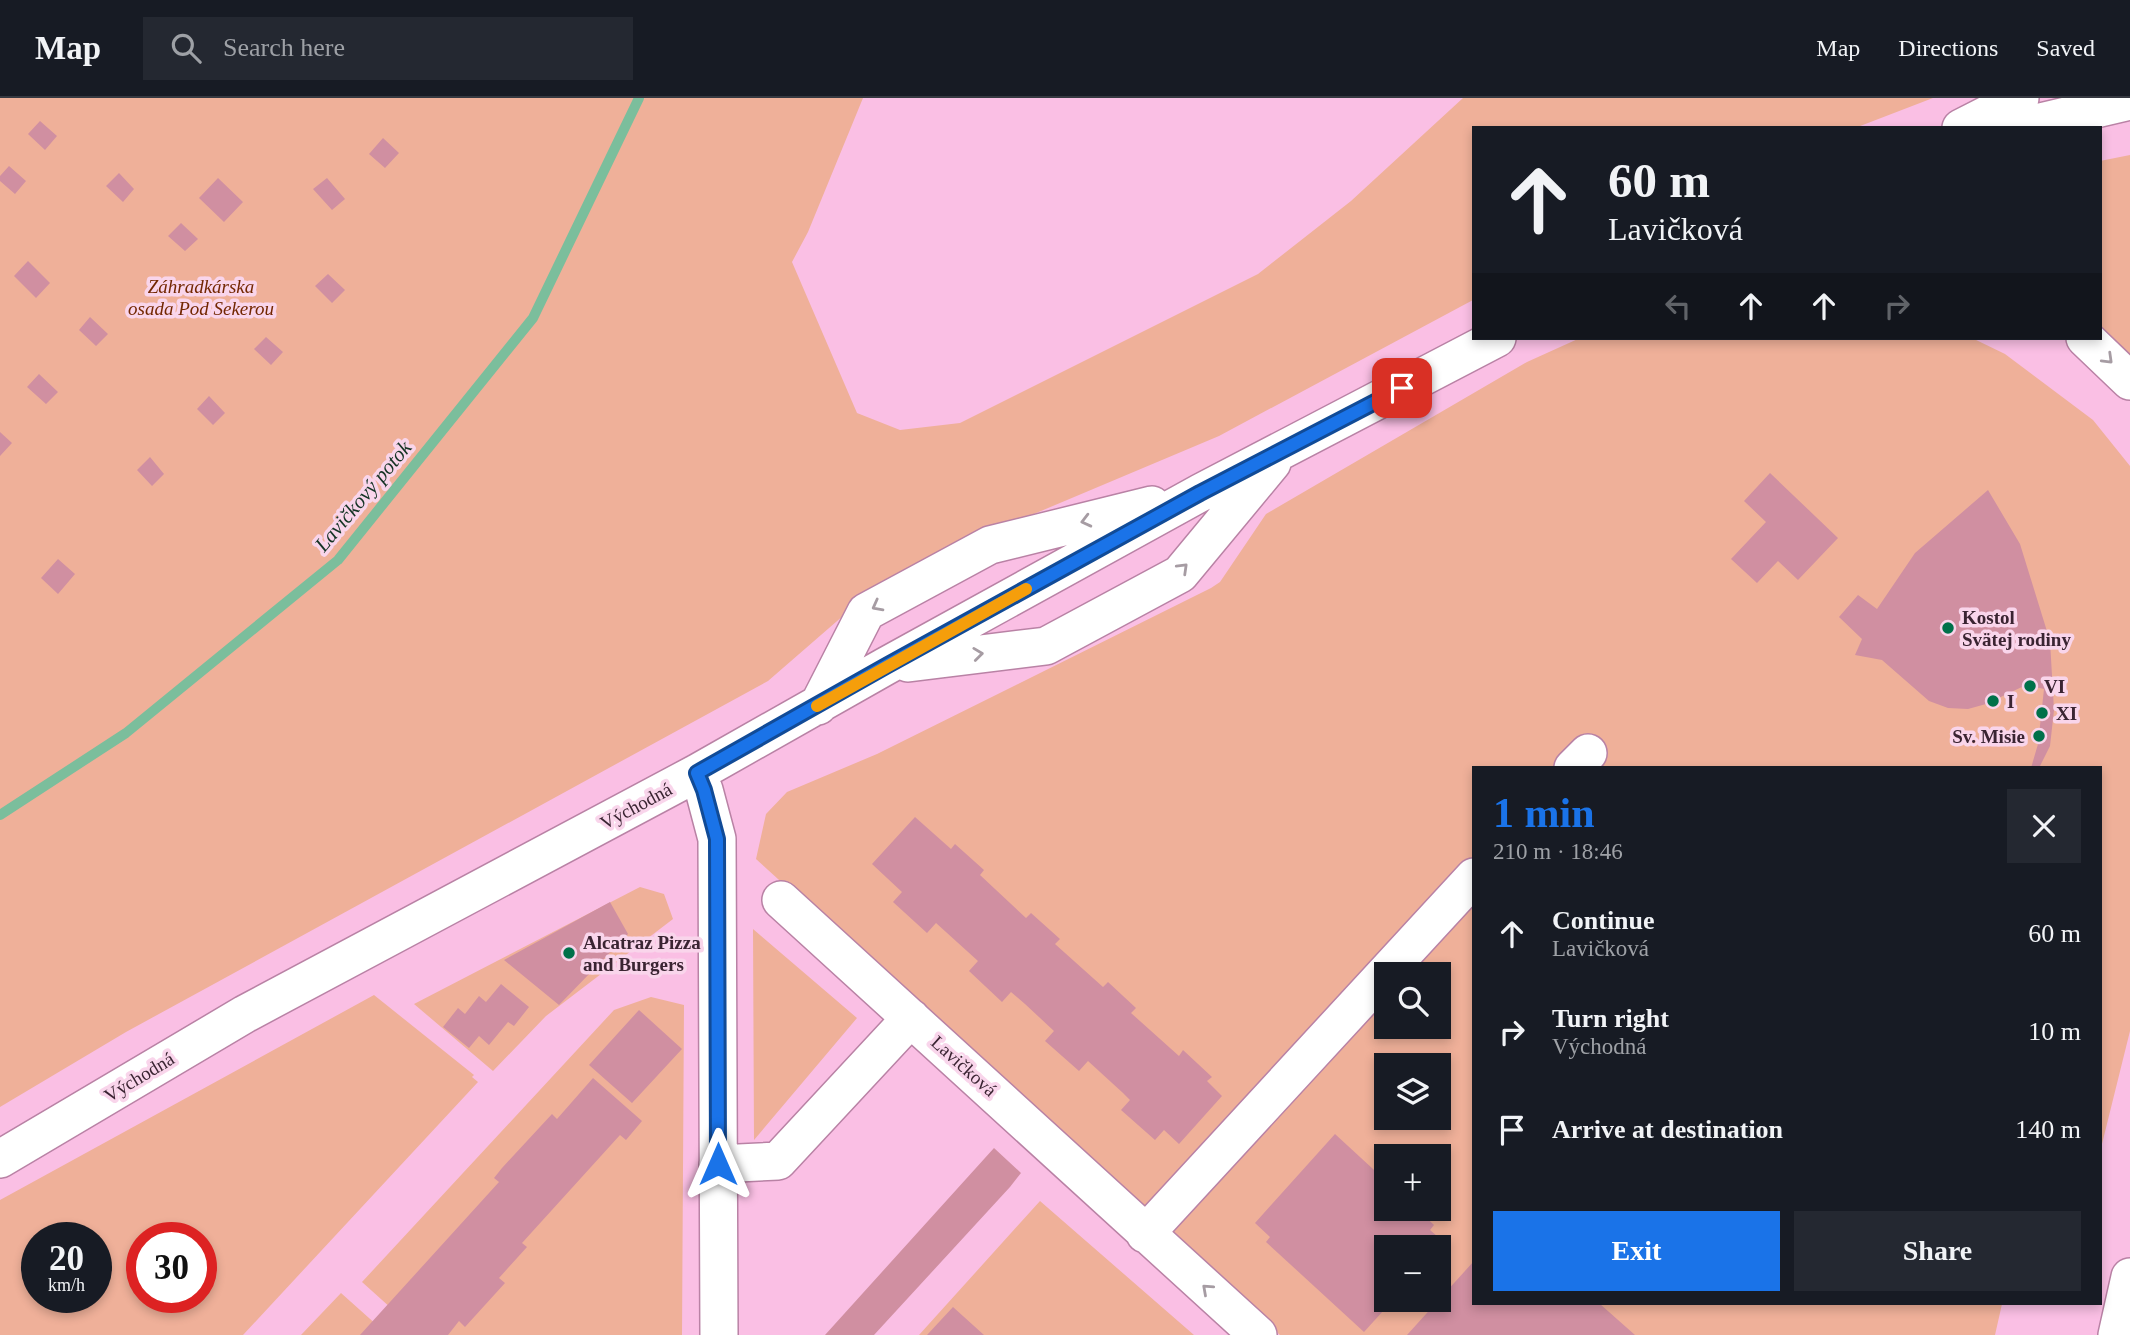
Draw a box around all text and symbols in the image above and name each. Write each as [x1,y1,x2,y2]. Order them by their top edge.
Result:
search box [143,17,633,80]
icon: search [167,29,205,67]
text: Map [35,30,101,66]
text: Search here [223,33,345,62]
text: Map [1816,35,1860,61]
text: Directions [1898,35,1998,61]
text: Saved [2036,35,2095,61]
text: 60 m [1608,153,1710,208]
icon: ahead [1493,154,1584,245]
text: Lavičková [1608,211,1743,247]
park label: Záhradkárska osada Pod Sekerou [128,276,274,319]
icon: left [1659,287,1697,325]
icon: ahead [1732,287,1770,325]
icon: ahead [1805,287,1843,325]
icon: right [1878,287,1916,325]
one-way arrow [2100,351,2113,364]
pin [1372,358,1432,418]
icon: arrive [1383,369,1421,407]
water label: Lavičkový potok [309,435,417,557]
one-way arrow [1080,513,1092,527]
one-way arrow [1175,563,1188,576]
one-way arrow [872,598,884,611]
place label: Kostol Svätej rodiny [1962,607,2071,650]
marker: Kostol Svätej rodiny [1940,620,1956,636]
one-way arrow [972,647,984,662]
place label: VI [2044,676,2065,697]
marker: VI [2022,678,2038,694]
place label: I [2007,691,2014,712]
marker: I [1985,693,2001,709]
place label: XI [2056,703,2077,724]
marker: XI [2034,705,2050,721]
place label: Sv. Misie [1952,726,2025,747]
marker: Sv. Misie [2031,728,2047,744]
street label: Východná [597,778,676,834]
button: close [2007,789,2081,863]
text: 1 min [1493,790,1595,836]
text: 210 m · 18:46 [1493,839,1623,864]
text: Continue [1552,906,1655,935]
icon: ahead [1493,915,1531,953]
text: 60 m [2028,919,2081,948]
place label: Alcatraz Pizza and Burgers [583,932,701,975]
text: Lavičková [1552,936,1649,961]
marker: Alcatraz Pizza and Burgers [561,945,577,961]
map controls [1374,962,1451,1312]
button: search [1374,962,1451,1039]
text: Turn right [1552,1004,1669,1033]
icon: right [1493,1013,1531,1051]
text: 10 m [2028,1017,2081,1046]
street label: Lavičková [927,1031,1001,1101]
text: Východná [1552,1034,1647,1059]
street label: Východná [100,1048,178,1106]
button: layers [1374,1053,1451,1130]
icon: arrive [1493,1111,1531,1149]
text: Arrive at destination [1552,1115,1783,1144]
text: 140 m [2015,1115,2081,1144]
position arrow [681,1127,755,1201]
button: + [1374,1144,1451,1221]
button: Exit [1493,1211,1780,1291]
button: Share [1794,1211,2081,1291]
speed limit sign: 30 [126,1222,217,1313]
button: − [1374,1235,1451,1312]
text: 20 [49,1239,84,1278]
text: km/h [48,1275,85,1295]
one-way arrow [1202,1285,1215,1298]

